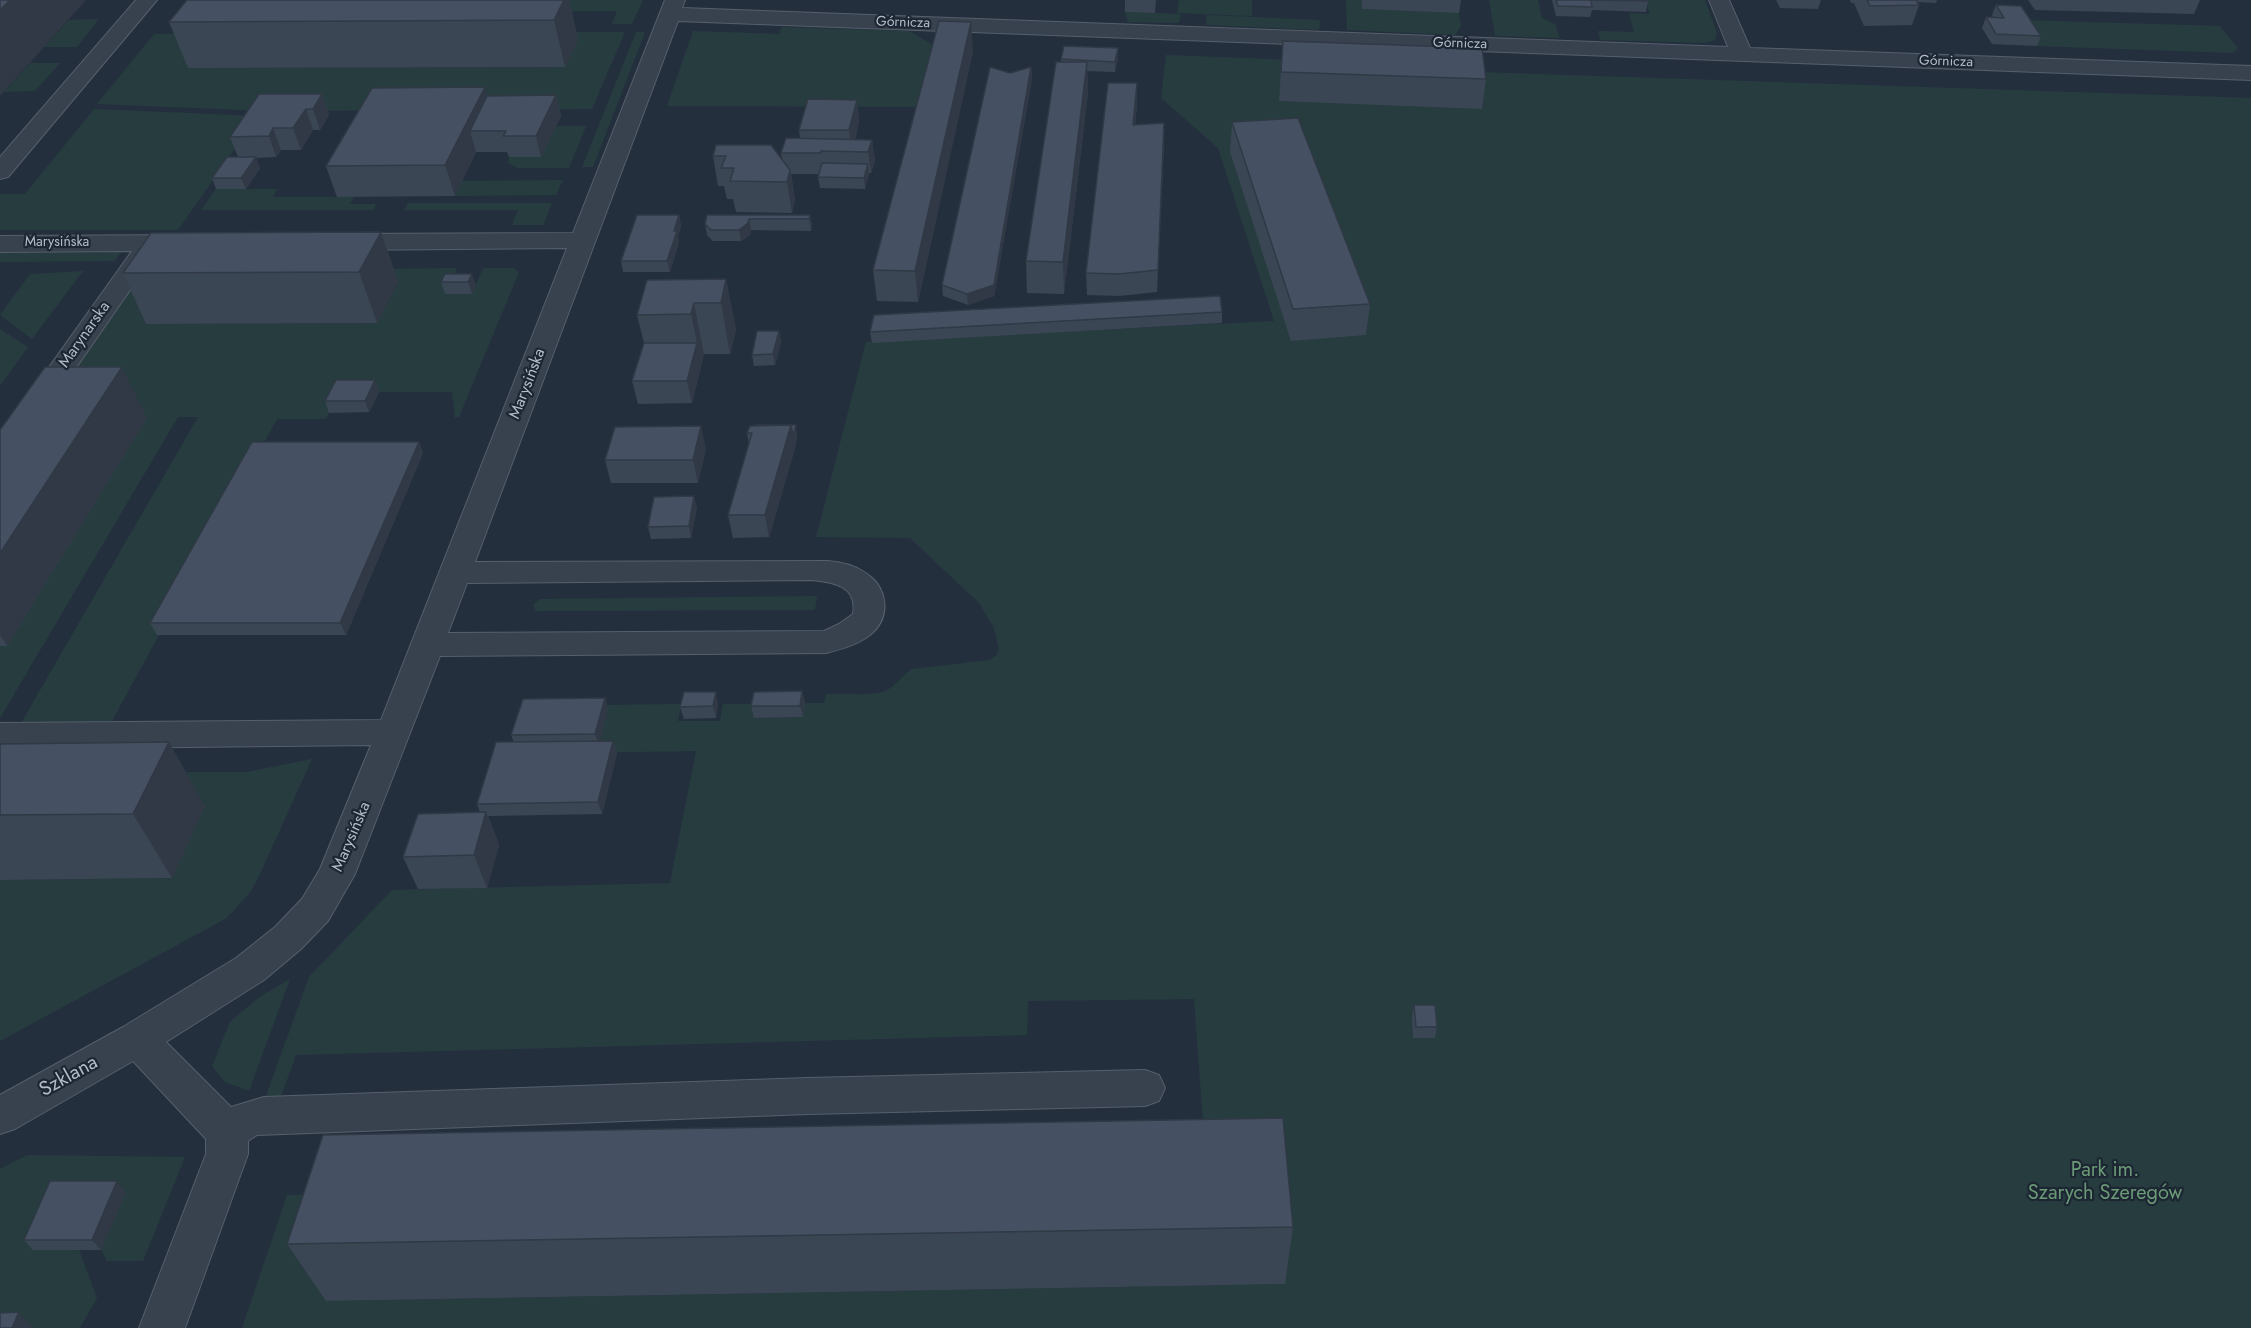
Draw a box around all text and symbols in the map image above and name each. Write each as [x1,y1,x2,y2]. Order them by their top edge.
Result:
street label: Górnicza [876,14,930,32]
street label: Górnicza [1433,35,1487,53]
street label: Górnicza [1919,53,1973,71]
street label: Marysińska [25,235,89,251]
street label: Marynarska [55,298,115,372]
street label: Marysińska [506,346,550,422]
street label: Marysińska [329,799,375,875]
street label: Szklana [36,1051,102,1103]
park label: Park im. Szarych Szeregów [2028,1159,2182,1206]

